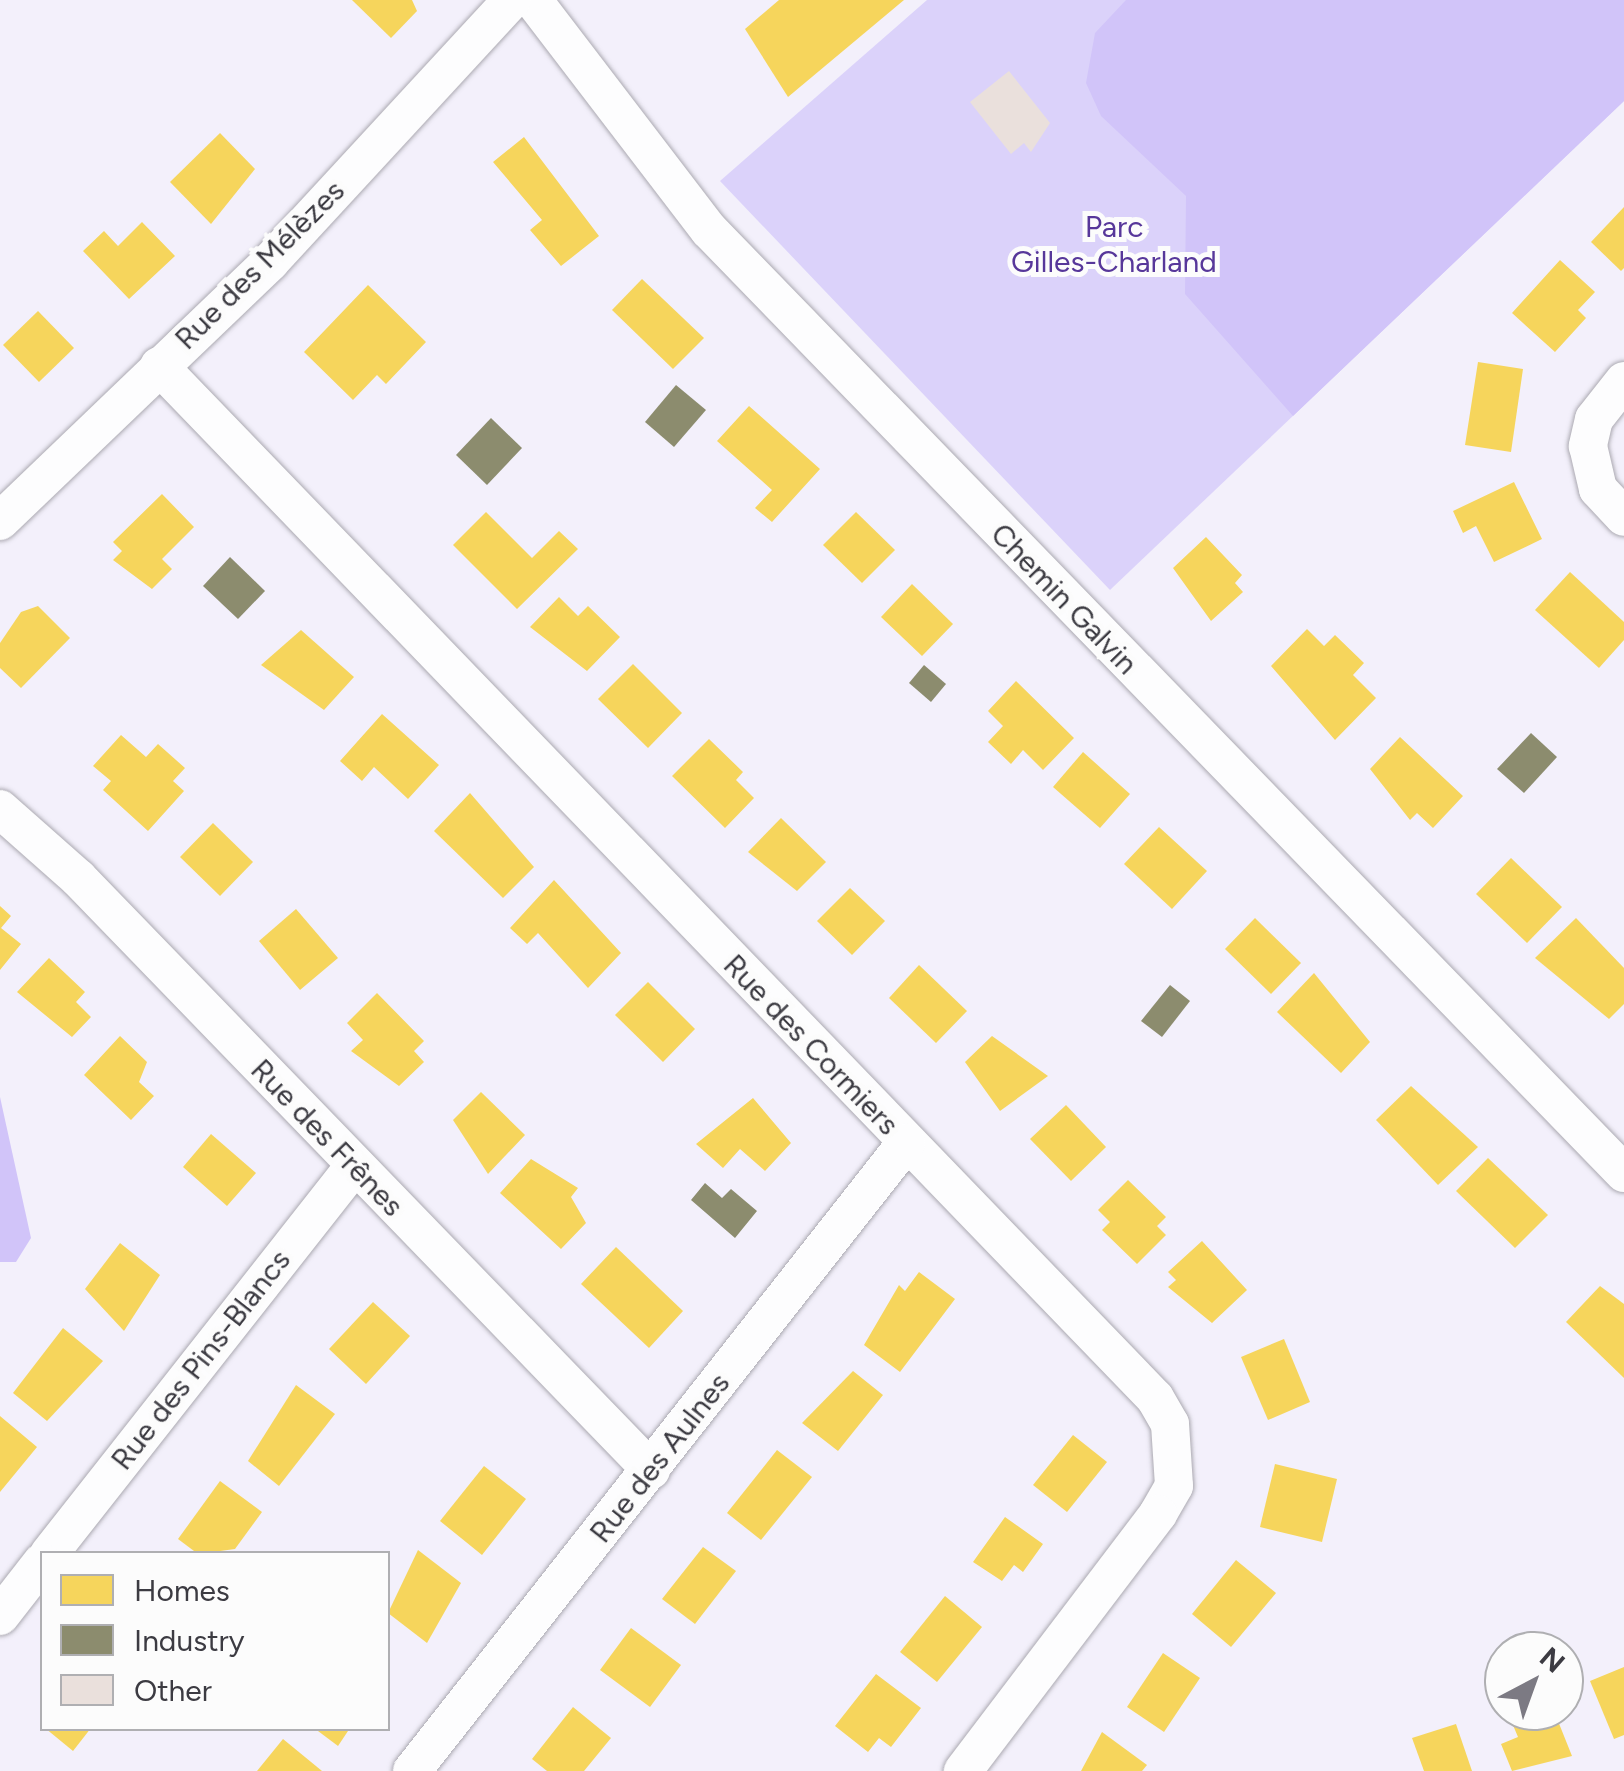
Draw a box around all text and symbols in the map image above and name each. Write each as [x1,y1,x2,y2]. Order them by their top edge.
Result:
street label: Rue des Mélèzes [168,173,352,357]
park label: Parc Gilles-Charland [1011,209,1217,280]
street label: Chemin Galvin [983,516,1145,682]
street label: Rue des Cormiers [716,947,906,1143]
street label: Rue des Frênes [243,1052,411,1224]
street label: Rue des Pins-Blancs [104,1243,298,1477]
street label: Rue des Aulnes [583,1366,737,1550]
legend [40,1551,390,1731]
text: Homes [134,1572,230,1609]
text: Industry [134,1622,244,1659]
north arrow [1484,1631,1584,1731]
text: N [1533,1640,1572,1680]
text: Other [134,1672,212,1709]

